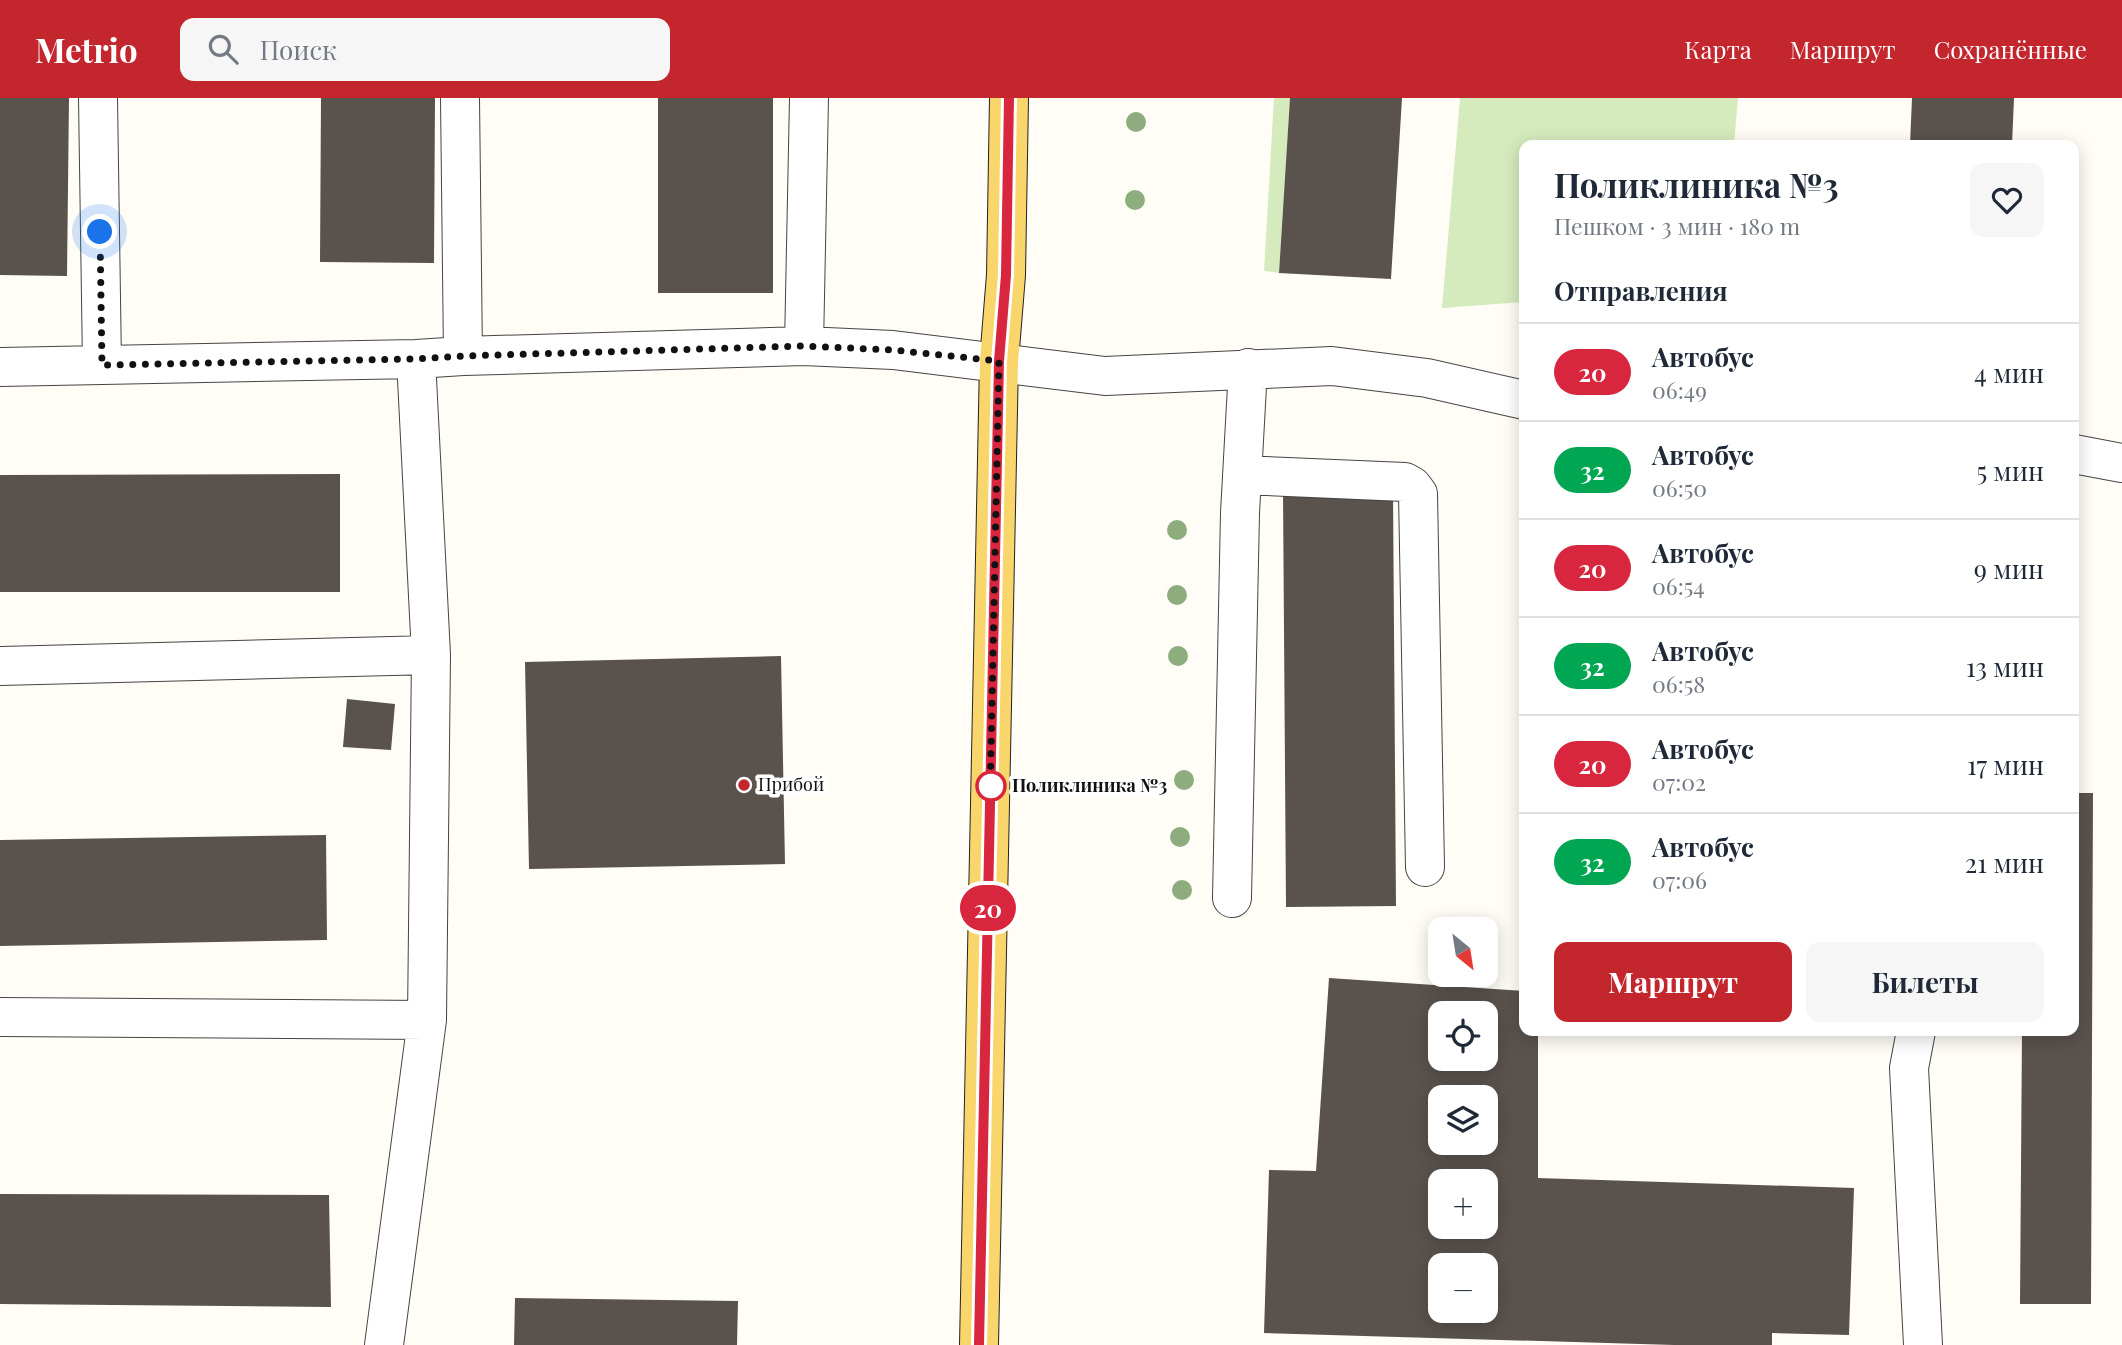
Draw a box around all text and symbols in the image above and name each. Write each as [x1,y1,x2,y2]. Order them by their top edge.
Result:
search box [180,18,670,81]
text: Metrio [35,27,138,71]
icon: search [204,30,242,68]
text: Поиск [260,32,337,67]
text: Карта [1684,33,1752,65]
text: Маршрут [1790,33,1896,65]
text: Сохранённые [1934,33,2087,65]
text: Поликлиника №3 [1554,162,1839,206]
button: heart [1970,163,2044,237]
text: Пешком · 3 мин · 180 m [1554,210,1800,241]
your location [82,214,117,249]
text: Отправления [1554,273,1728,308]
text: Автобус [1652,339,1754,374]
text: 4 мин [1974,355,2044,390]
text: 20 [1578,356,1607,388]
text: 06:49 [1652,374,1707,405]
text: Автобус [1652,437,1754,472]
text: 5 мин [1976,453,2044,488]
text: 32 [1580,454,1605,486]
text: 06:50 [1652,472,1707,503]
text: Автобус [1652,535,1754,570]
text: 9 мин [1974,551,2044,586]
text: 20 [1578,552,1607,584]
text: 06:54 [1652,570,1705,601]
text: Автобус [1652,633,1754,668]
text: 13 мин [1966,649,2044,684]
text: 32 [1580,650,1605,682]
text: 06:58 [1652,668,1705,699]
text: Автобус [1652,731,1754,766]
text: 17 мин [1967,747,2044,782]
text: 20 [1578,748,1607,780]
text: 07:02 [1652,766,1706,797]
marker: Поликлиника №3 [976,771,1006,801]
place label: Прибой [758,772,824,796]
place label: Поликлиника №3 [1012,773,1168,797]
marker: Прибой [736,777,752,793]
text: Автобус [1652,829,1754,864]
text: 21 мин [1965,845,2044,880]
text: 32 [1580,846,1605,878]
text: 07:06 [1652,864,1707,895]
line badge: 20 [956,885,1020,931]
text: 20 [974,892,1002,924]
north arrow [1428,917,1498,987]
map controls [1428,917,1498,1323]
button: Маршрут [1554,942,1792,1022]
button: Билеты [1806,942,2044,1022]
button: locate [1428,1001,1498,1071]
button: layers [1428,1085,1498,1155]
button: + [1428,1169,1498,1239]
button: − [1428,1253,1498,1323]

